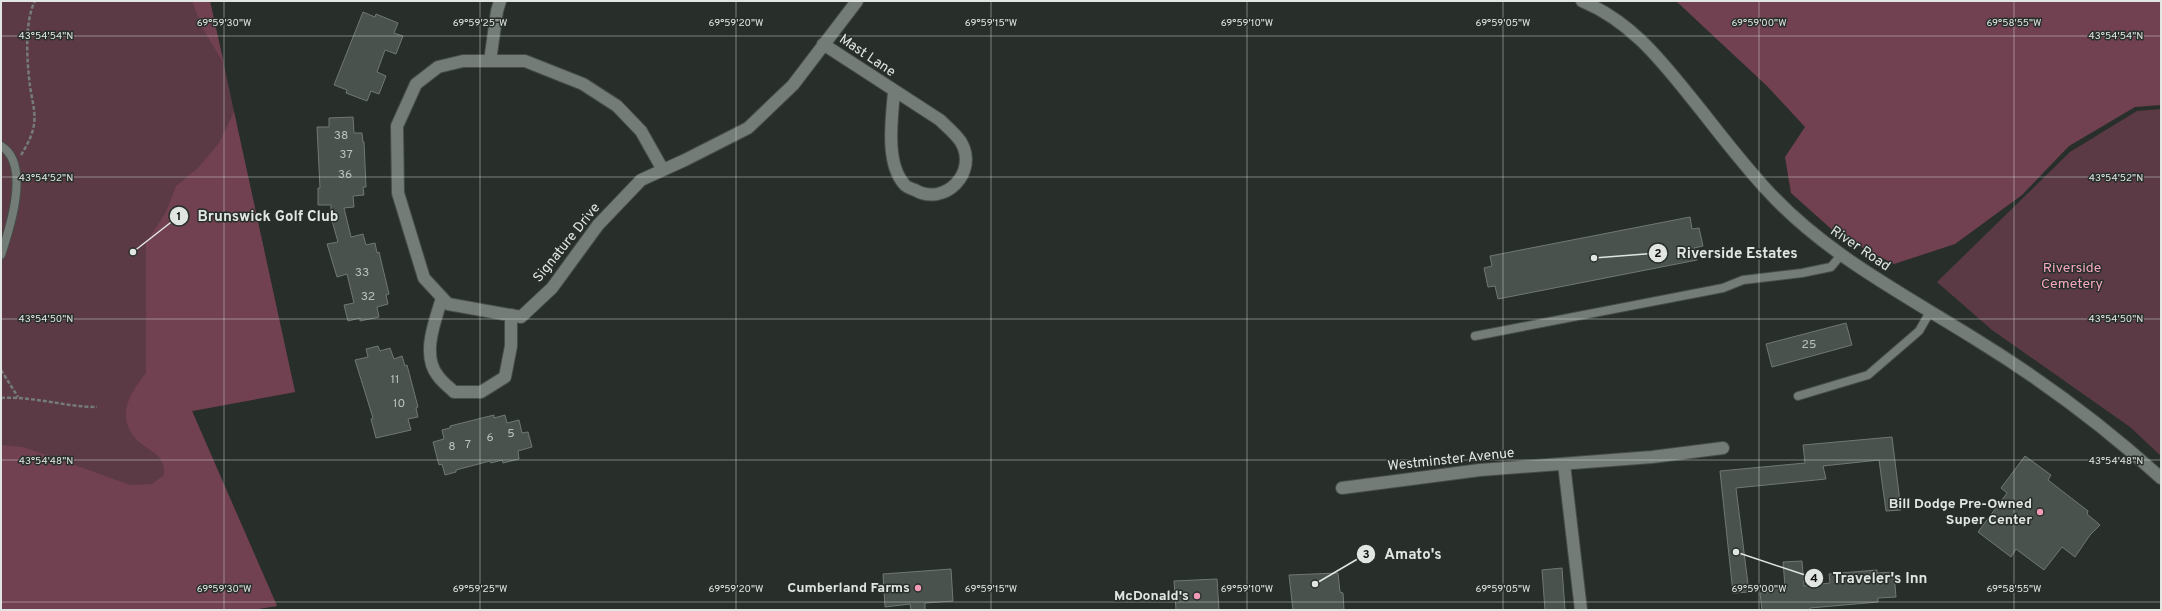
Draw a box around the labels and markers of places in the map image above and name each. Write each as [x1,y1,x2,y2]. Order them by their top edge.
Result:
callout: Brunswick Golf Club [169,202,346,229]
callout: Riverside Estates [1648,239,1805,266]
place label: Bill Dodge Pre-Owned Super Center [1889,496,2032,529]
marker: Bill Dodge Pre-Owned Super Center [2035,507,2045,517]
callout: Amato's [1356,541,1450,568]
callout: Traveler's Inn [1804,564,1935,591]
place label: Cumberland Farms [787,580,910,597]
marker: Cumberland Farms [913,583,923,593]
place label: McDonald's [1114,588,1189,605]
marker: McDonald's [1192,591,1202,601]

